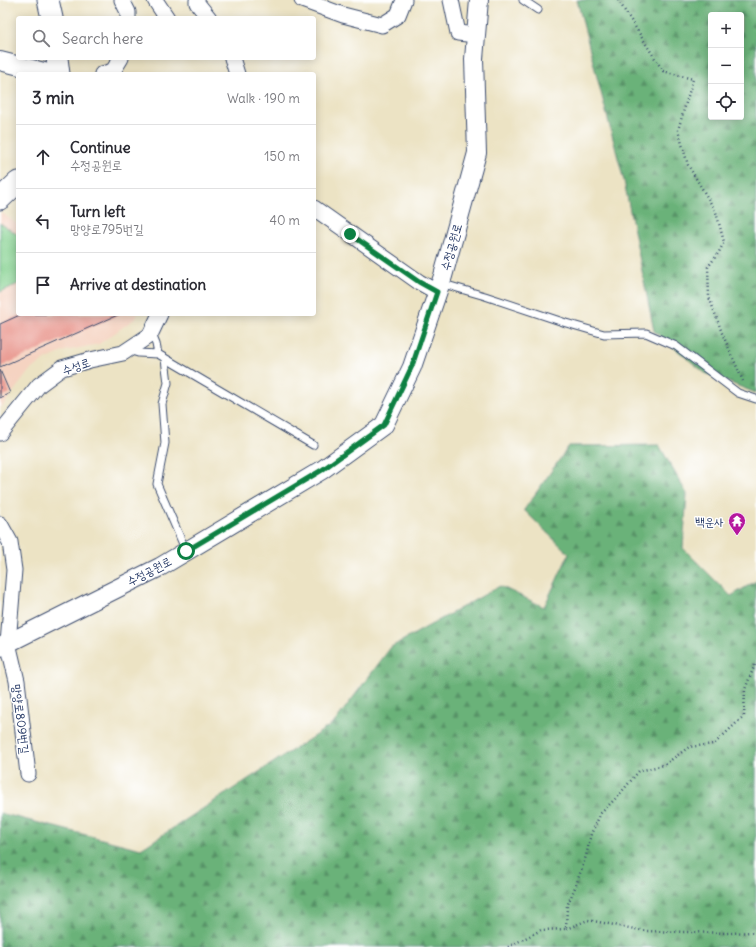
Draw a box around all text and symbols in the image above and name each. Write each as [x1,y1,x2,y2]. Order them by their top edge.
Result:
map controls [708,12,744,120]
button: + [708,12,744,48]
search box [16,16,316,60]
icon: search [30,27,52,49]
text: Search here [62,29,143,48]
button: − [708,48,744,84]
button: locate [708,84,744,120]
text: 3 min [32,87,74,109]
text: Walk · 190 m [227,90,300,107]
text: Continue [70,138,131,157]
icon: ahead [32,146,54,168]
text: 150 m [264,148,300,165]
text: 수정공원로 [70,157,122,174]
text: Turn left [70,202,125,221]
icon: left [32,210,54,232]
text: 40 m [269,212,300,229]
text: 망양로795번길 [70,221,144,238]
street label: 수정공원로 [437,222,465,272]
route end [341,225,359,243]
icon: arrive [32,274,54,296]
text: Arrive at destination [70,275,206,294]
street label: 수성로 [60,354,92,378]
temple icon: 백운사 [727,511,747,536]
place label: 백운사 [695,514,724,529]
route start [177,542,195,560]
street label: 수정공원로 [124,553,174,589]
street label: 망양로809번길 [9,683,33,755]

